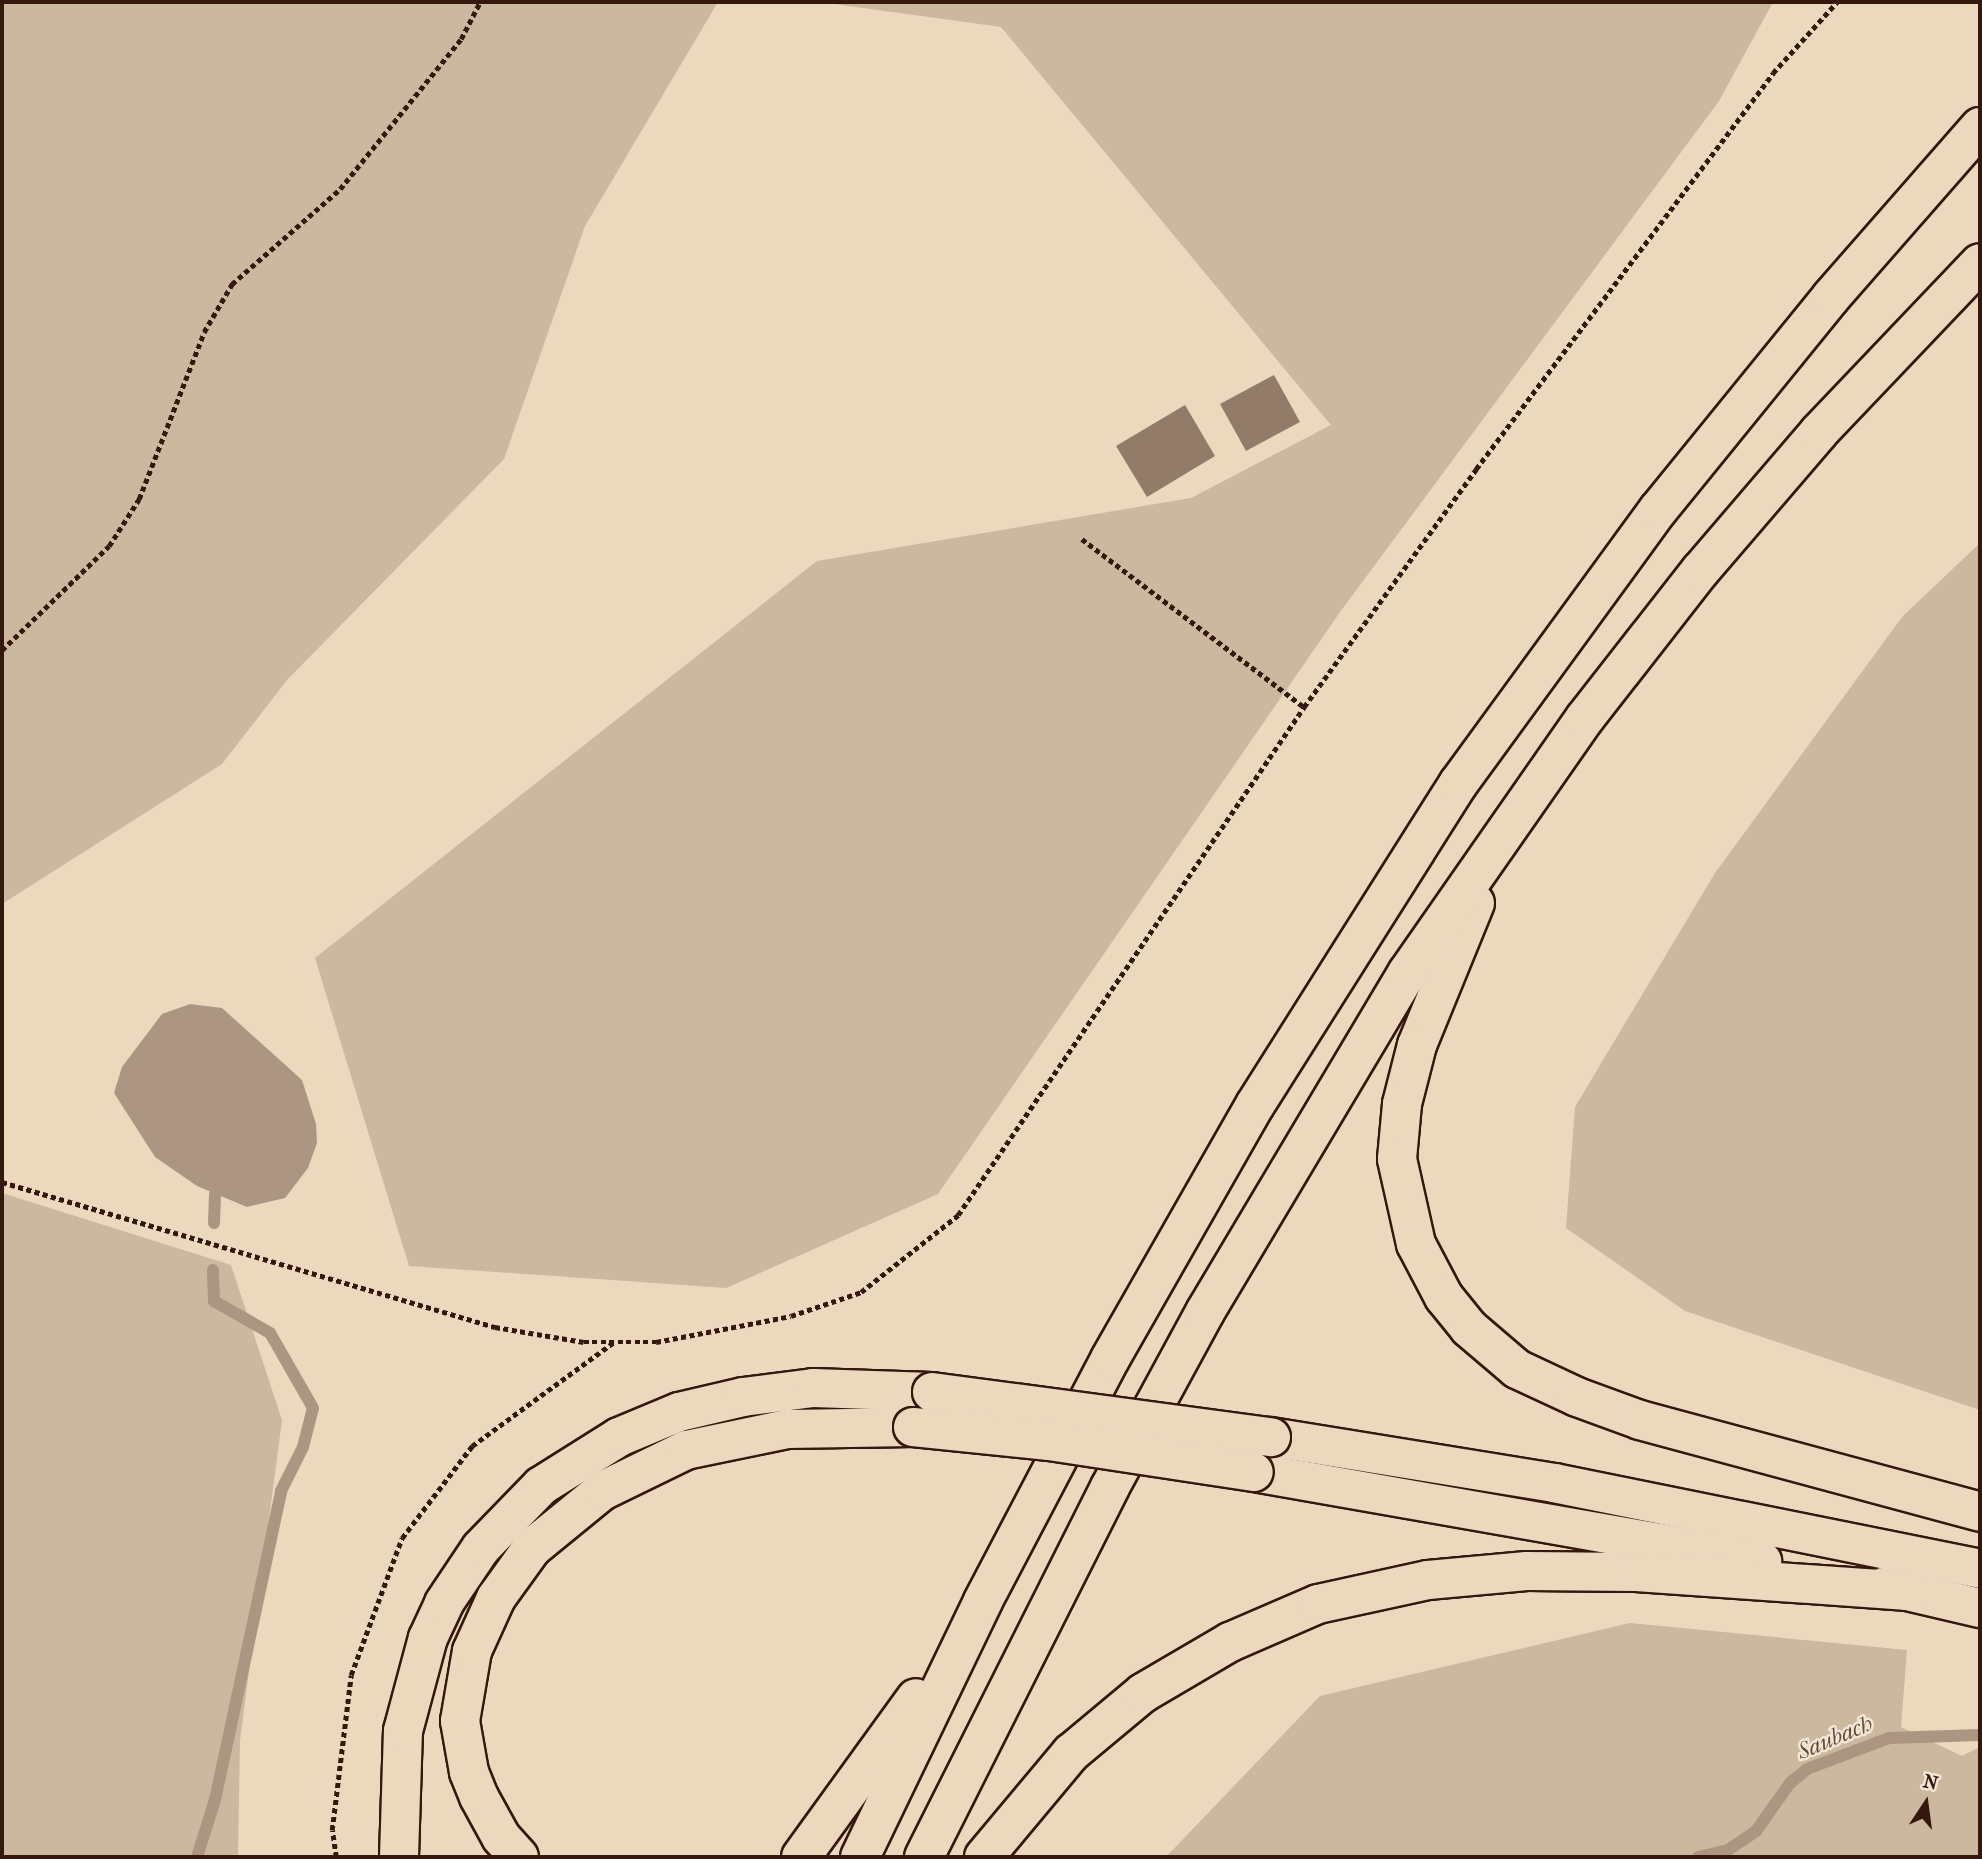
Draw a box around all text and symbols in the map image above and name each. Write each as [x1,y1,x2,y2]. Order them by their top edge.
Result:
water label: Saubach [1793,1710,1877,1766]
north arrow [1891,1768,1961,1838]
text: N [1921,1770,1940,1795]

